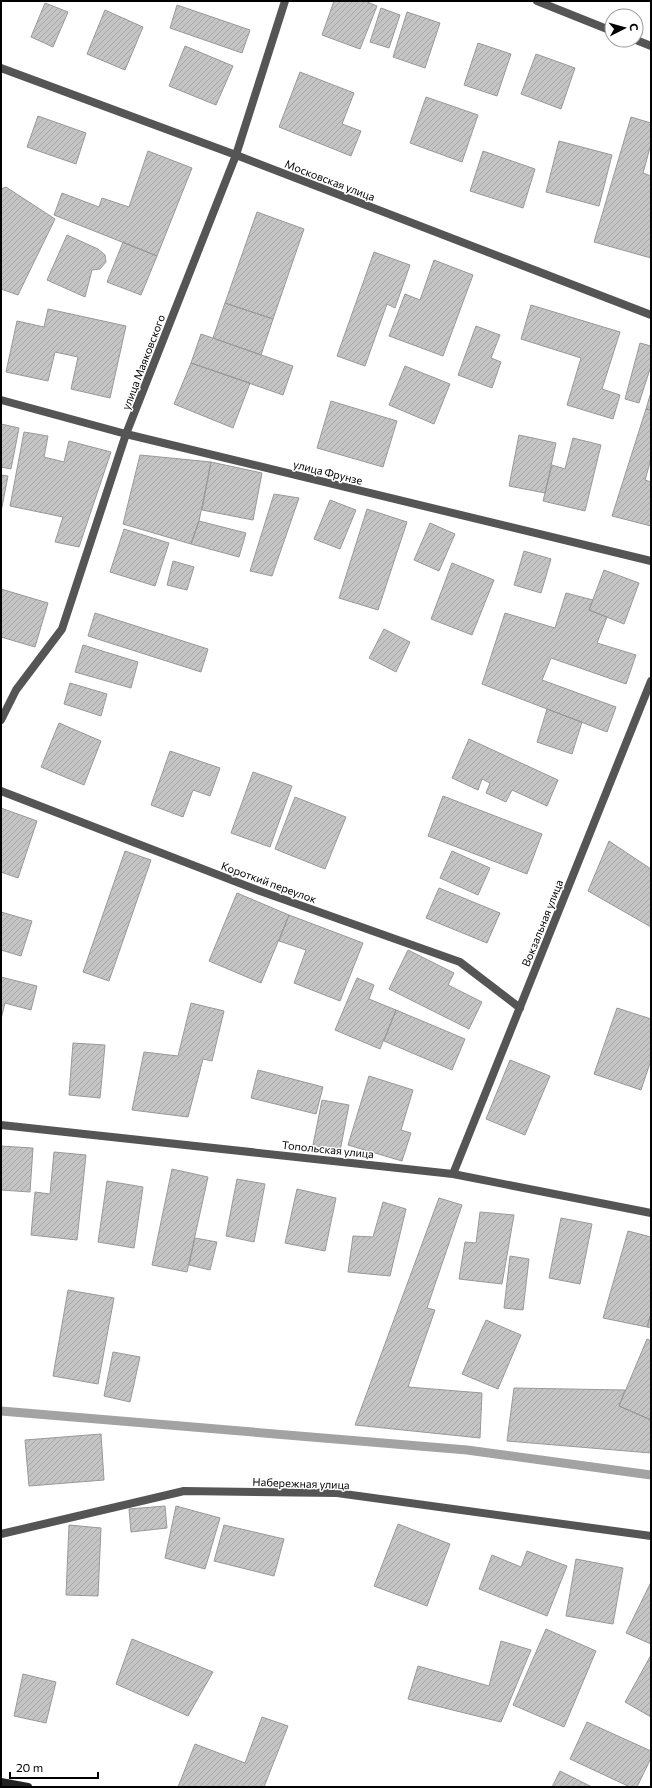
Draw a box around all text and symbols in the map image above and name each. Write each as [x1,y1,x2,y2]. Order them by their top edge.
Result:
north arrow [604,8,644,48]
text: С [628,22,641,32]
street label: Московская улица [283,157,377,203]
street label: улица Маяковского [119,312,167,412]
street label: улица Фрунзе [292,457,364,487]
street label: Короткий переулок [220,859,319,905]
street label: Вокзальная улица [519,878,565,968]
street label: Топольская улица [281,1138,375,1160]
street label: Набережная улица [252,1475,350,1491]
scale bar [10,1754,98,1780]
text: 20 m [16,1760,43,1774]

